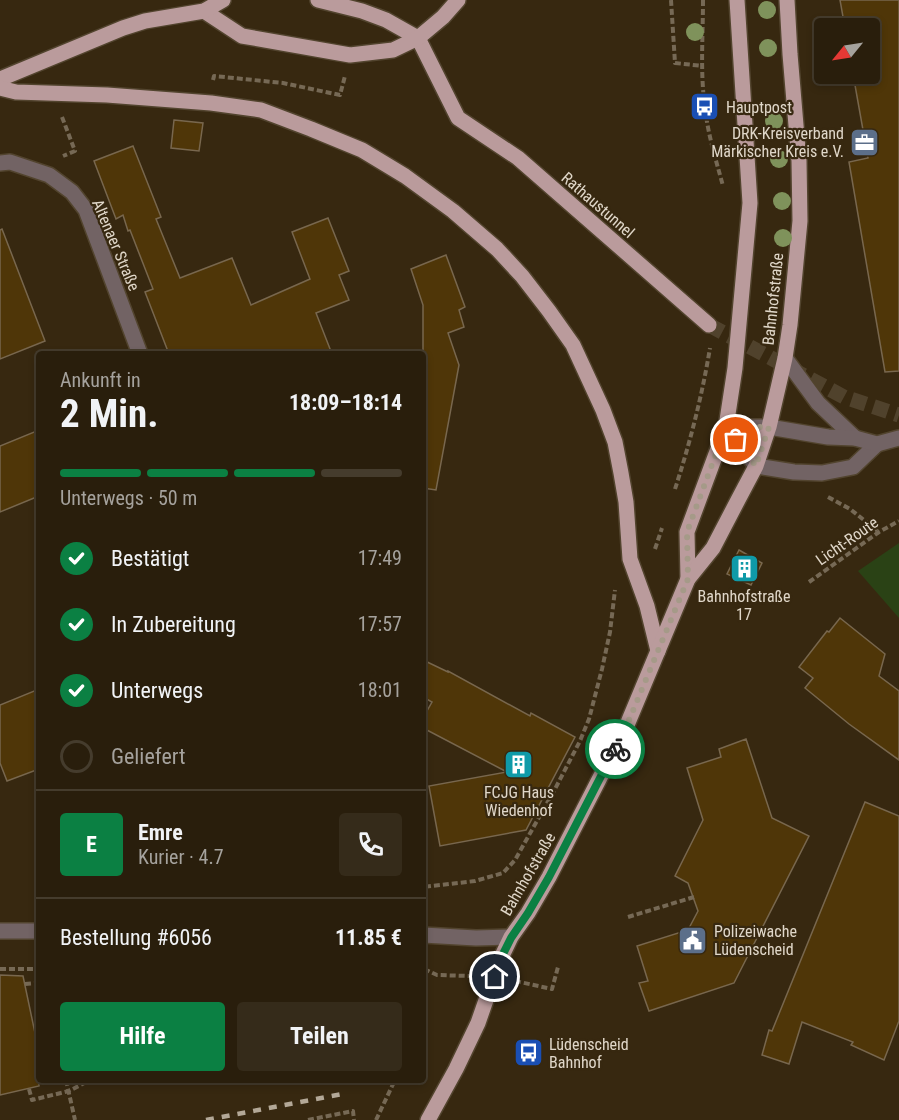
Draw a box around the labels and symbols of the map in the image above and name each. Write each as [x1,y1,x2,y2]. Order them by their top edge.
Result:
north arrow [814,18,880,84]
bus stop icon: Hauptpost [689,91,721,123]
place label: Hauptpost [726,98,792,117]
place label: DRK-Kreisverband Märkischer Kreis e.V. [711,124,844,161]
office icon: DRK-Kreisverband Märkischer Kreis e.V. [849,126,881,158]
street label: Rathaustunnel [558,168,638,242]
street label: Altenaer Straße [88,196,144,294]
street label: Bahnhofstraße [759,252,787,346]
pin [710,414,761,465]
street label: Licht-Route [812,513,882,569]
building icon: Bahnhofstraße 17 [728,552,760,584]
place label: Bahnhofstraße 17 [698,587,790,624]
courier [585,719,645,779]
building icon: FCJG Haus Wiedenhof [503,748,535,780]
place label: FCJG Haus Wiedenhof [484,783,554,820]
street label: Bahnhofstraße [497,829,559,919]
place label: Polizeiwache Lüdenscheid [714,922,797,959]
public building icon: Polizeiwache Lüdenscheid [677,924,709,956]
pin [469,951,520,1002]
place label: Lüdenscheid Bahnhof [549,1035,629,1072]
bus stop icon: Lüdenscheid Bahnhof [512,1037,544,1069]

